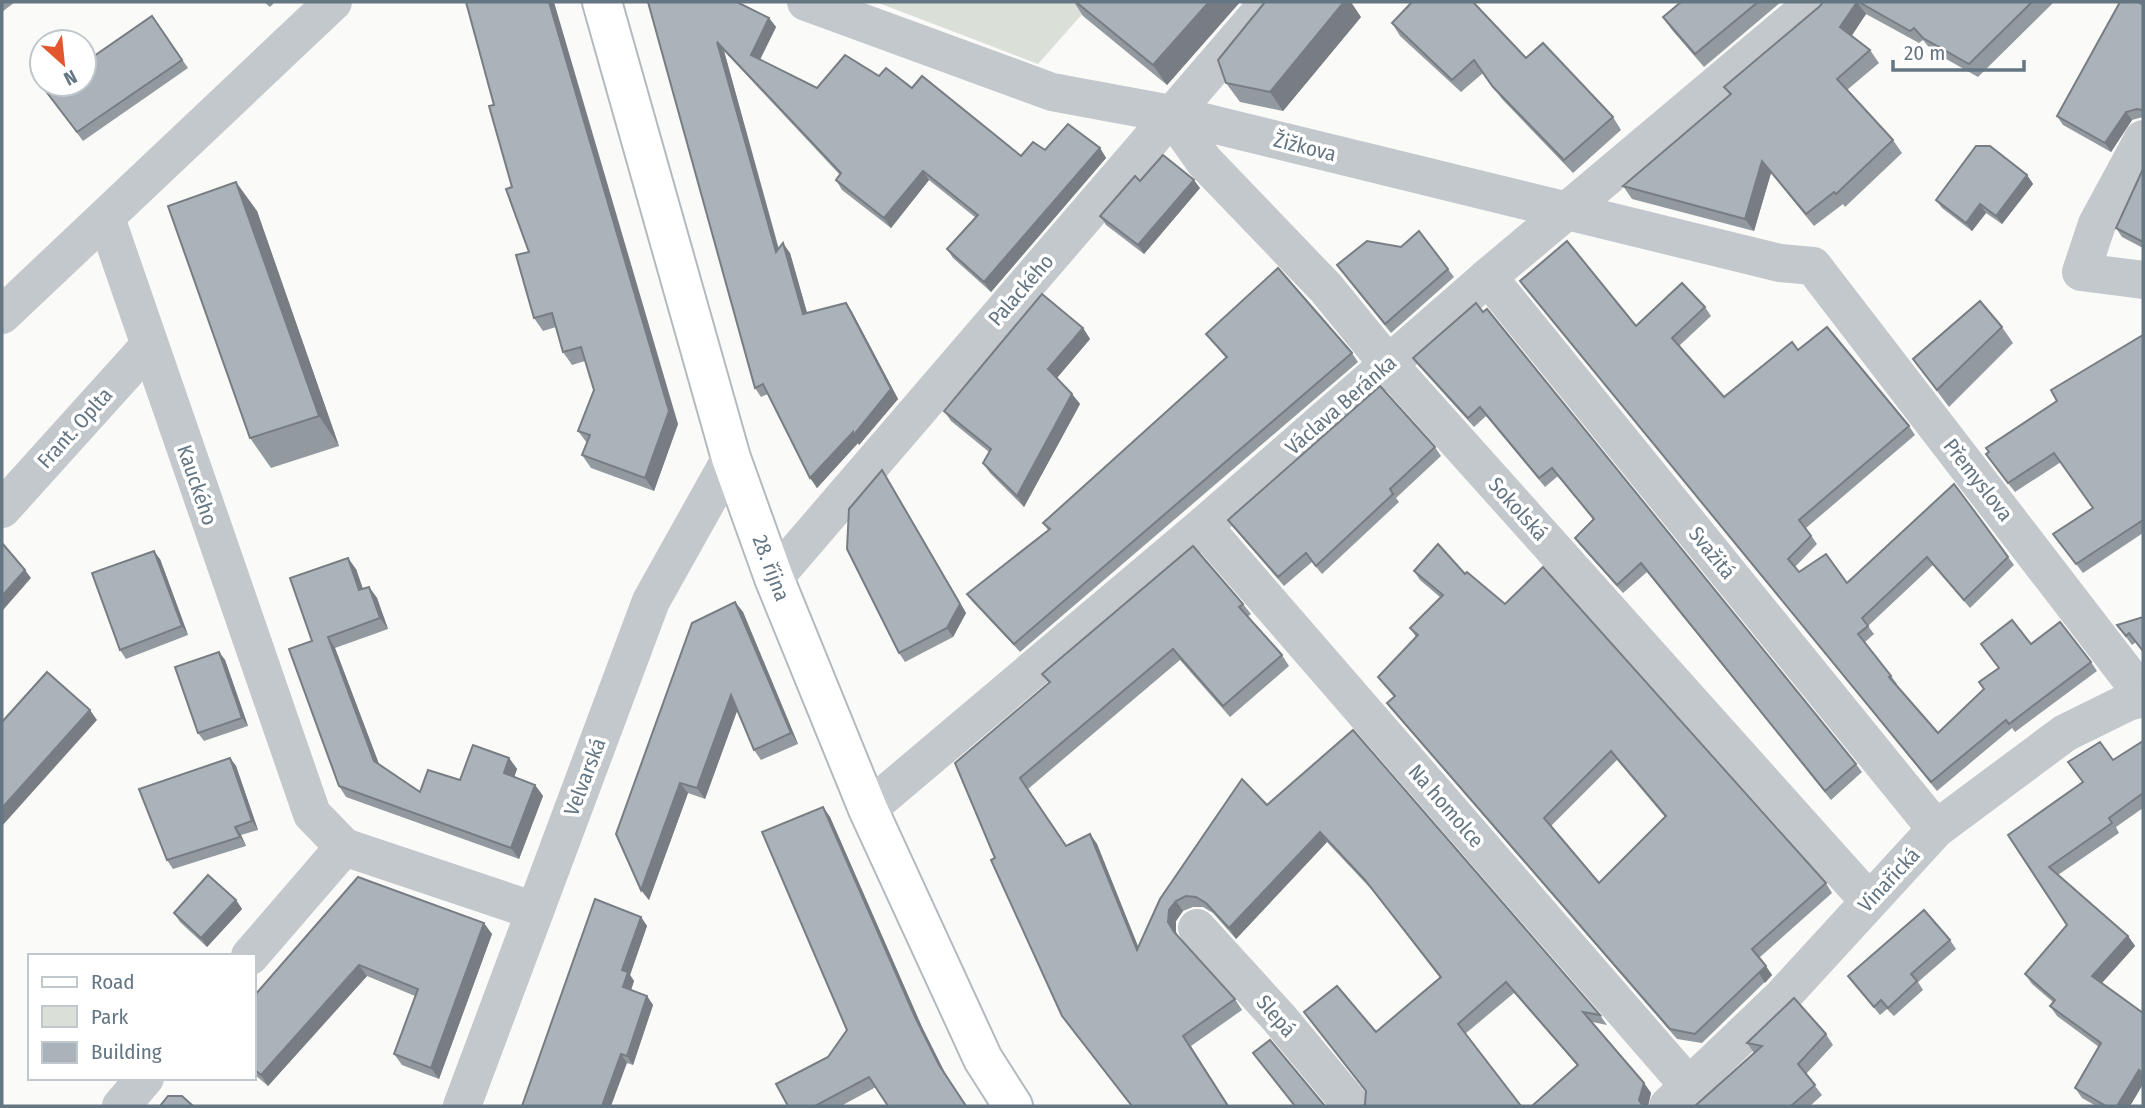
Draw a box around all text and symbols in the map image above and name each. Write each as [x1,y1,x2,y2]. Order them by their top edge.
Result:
north arrow [28,28,98,98]
scale bar [1893,28,2024,72]
text: 20 m [1904,40,1945,66]
text: N [60,65,81,91]
street label: Žižkova [1271,127,1339,167]
street label: Palackého [983,249,1059,331]
street label: Václava Beránka [1280,350,1402,460]
street label: Frant. Oplta [32,382,118,474]
street label: Přemyslova [1938,434,2018,526]
street label: Kauckého [171,441,223,529]
street label: Sokolská [1483,472,1553,546]
street label: Svažitá [1683,521,1741,585]
street label: 28. října [747,531,795,605]
street label: Velvarská [558,735,612,819]
street label: Na homolce [1403,759,1489,853]
street label: Vinařická [1853,842,1925,918]
legend [28,954,256,1080]
text: Road [91,969,135,995]
street label: Slepá [1251,990,1301,1042]
text: Park [91,1004,129,1030]
text: Building [91,1039,162,1065]

